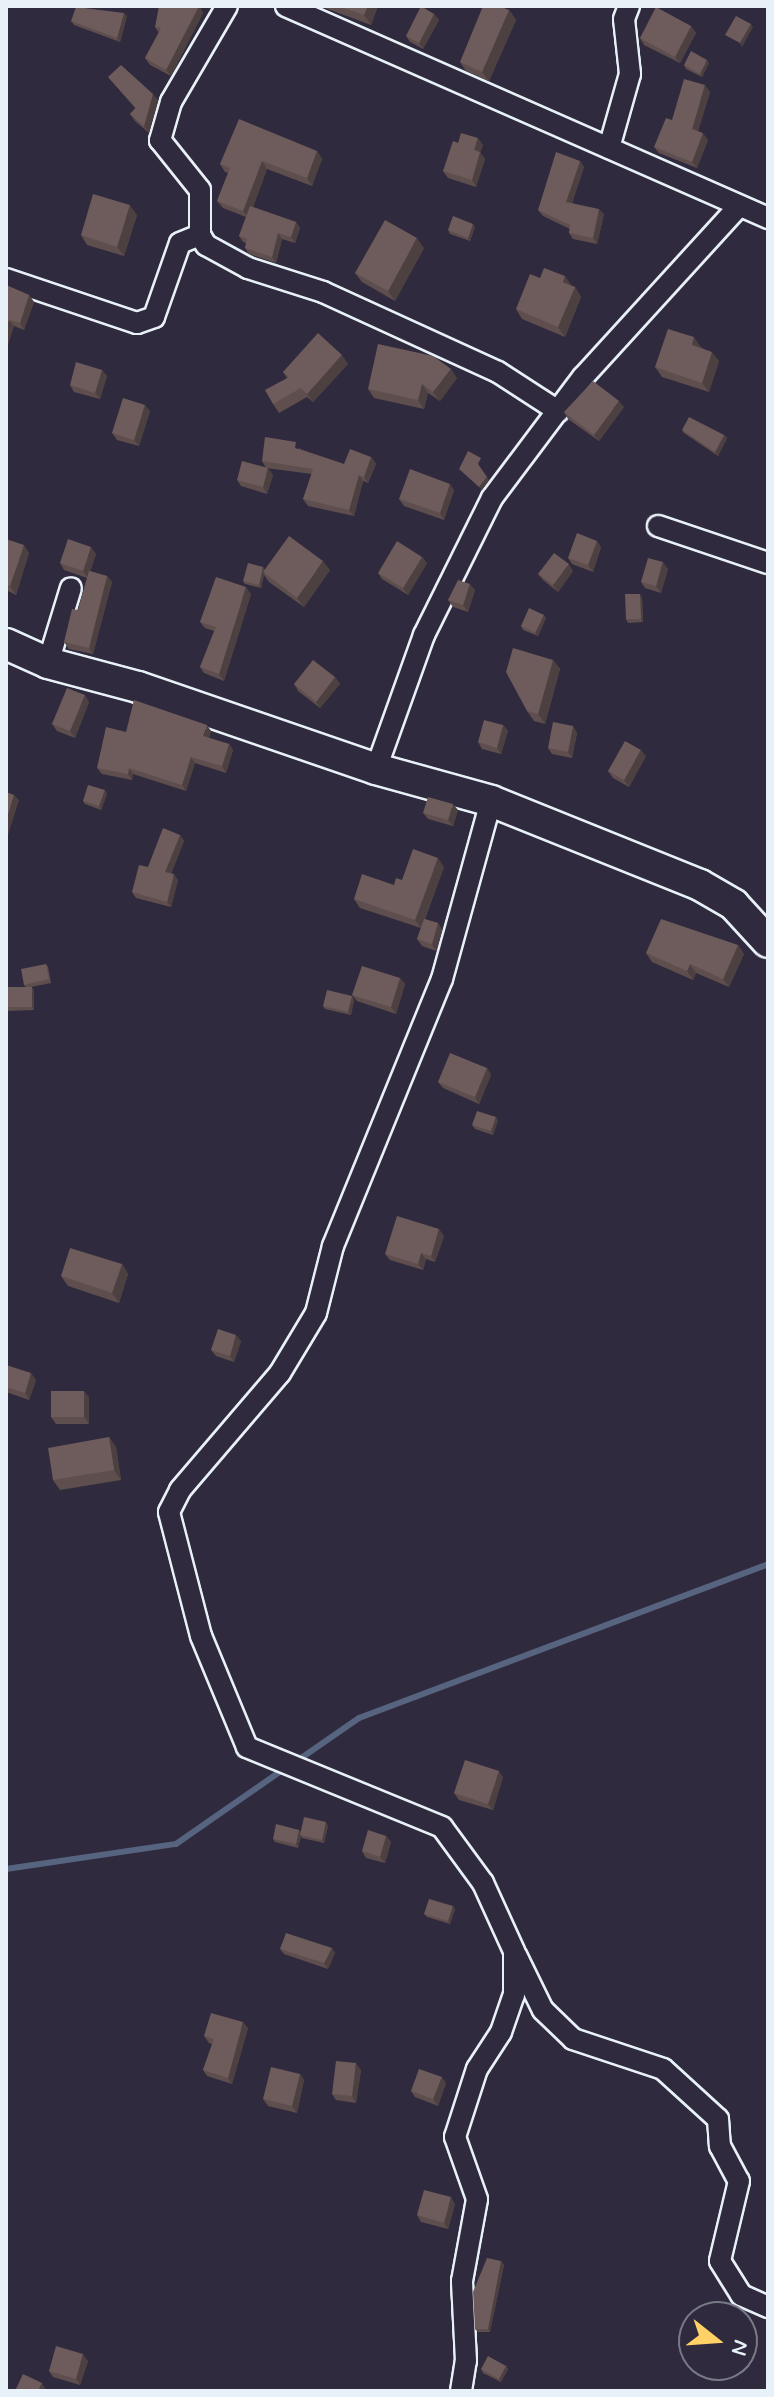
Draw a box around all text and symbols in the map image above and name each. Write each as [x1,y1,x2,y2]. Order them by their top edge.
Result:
north arrow [678,2301,758,2381]
text: N [724,2336,755,2359]

